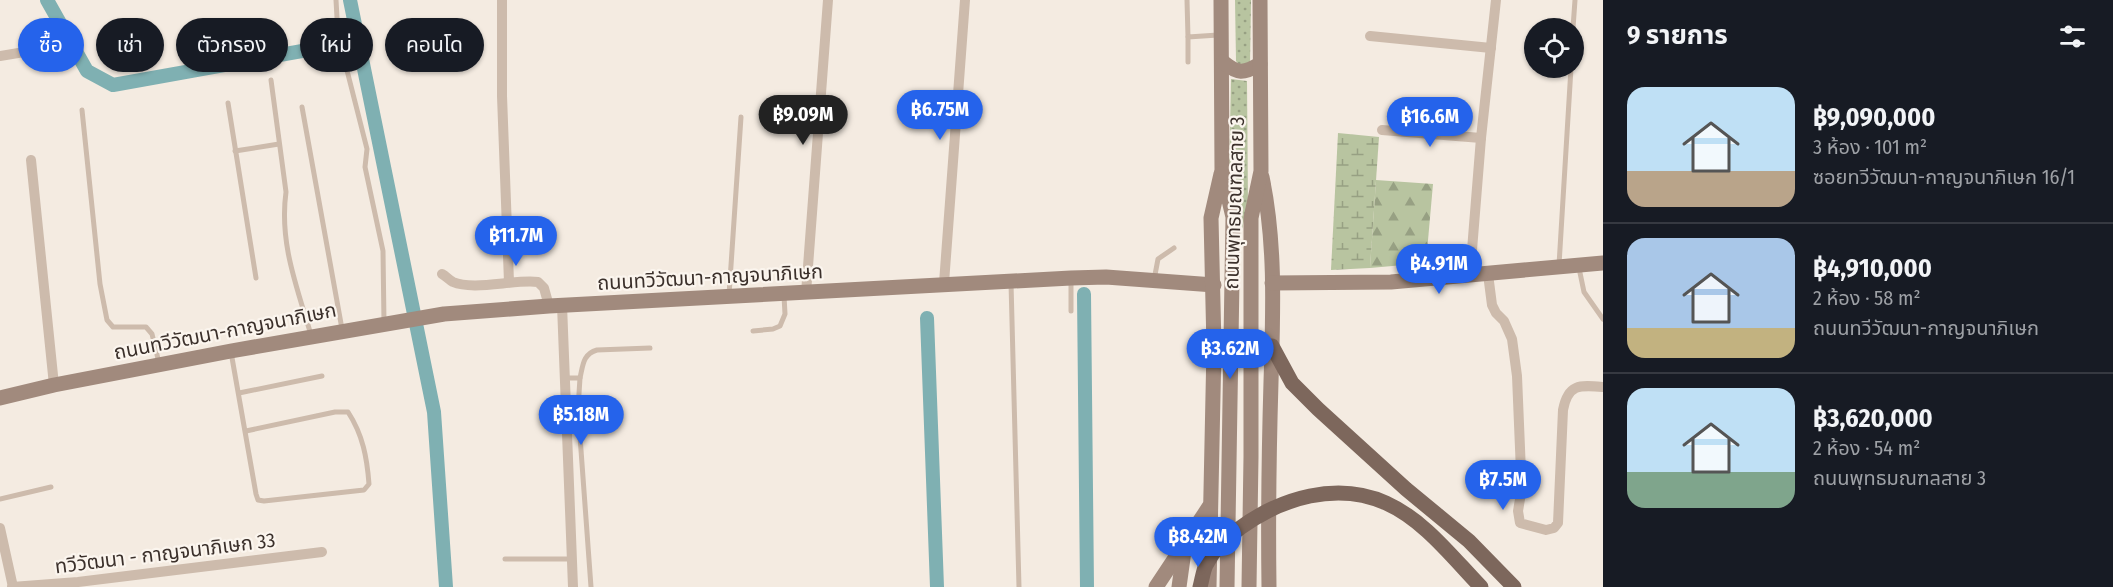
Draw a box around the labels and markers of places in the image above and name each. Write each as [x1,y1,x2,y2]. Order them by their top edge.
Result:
pin: ฿6.75M [891,90,989,141]
pin: ฿9.09M [754,95,852,146]
pin: ฿16.6M [1381,97,1479,148]
pin: ฿11.7M [467,216,565,267]
pin: ฿4.91M [1390,244,1488,295]
pin: ฿3.62M [1181,329,1279,380]
pin: ฿5.18M [532,395,630,446]
pin: ฿7.5M [1461,460,1545,511]
pin: ฿8.42M [1149,517,1247,568]

